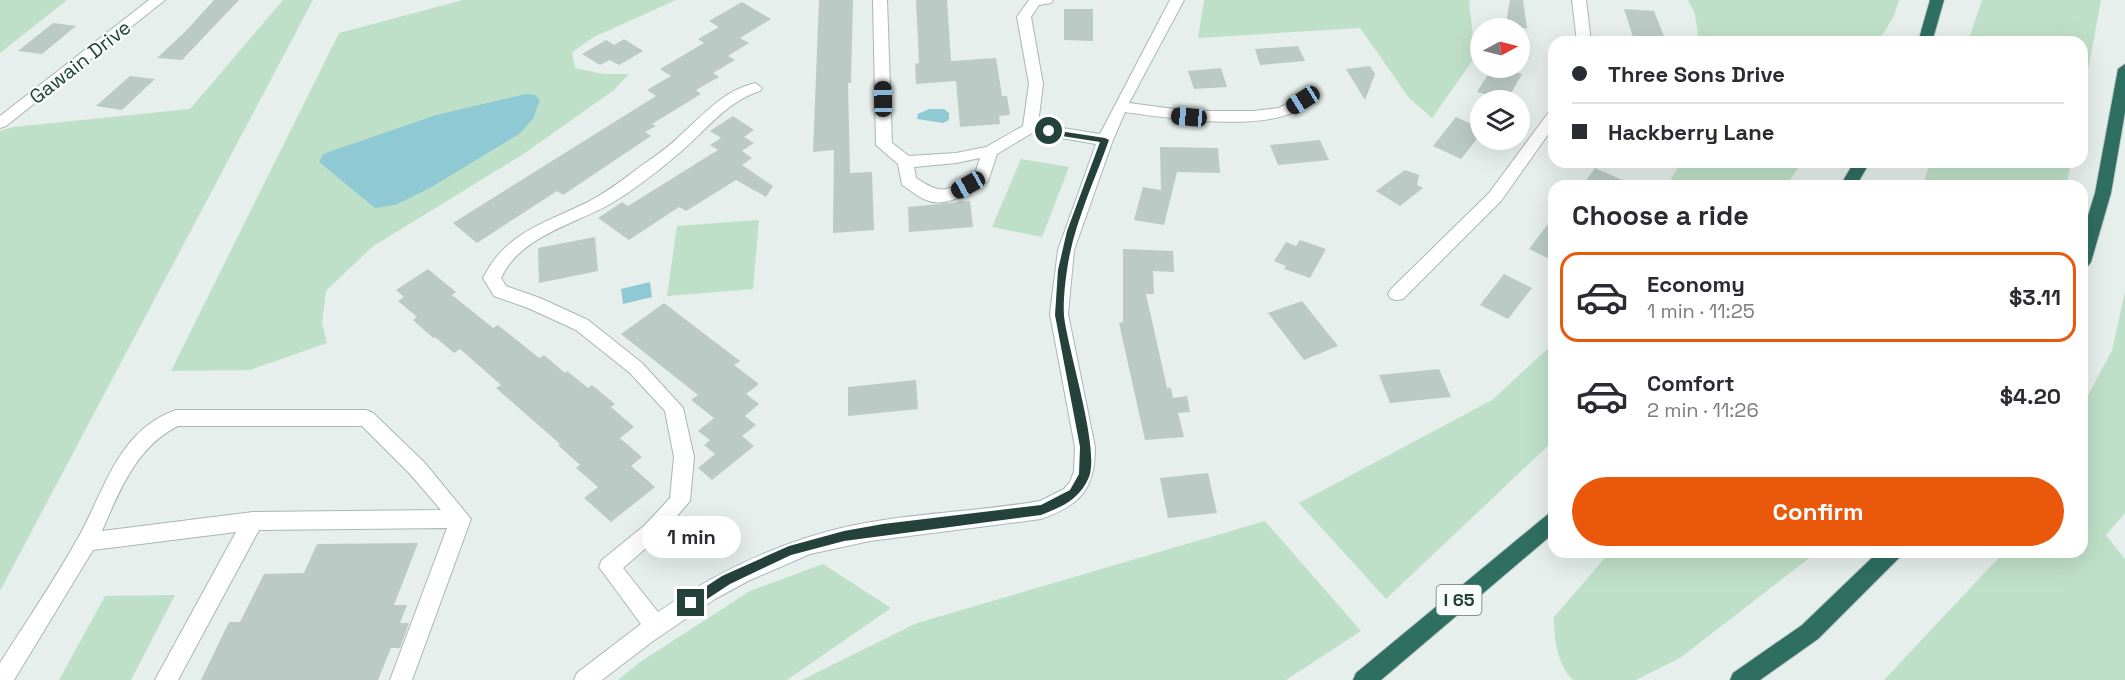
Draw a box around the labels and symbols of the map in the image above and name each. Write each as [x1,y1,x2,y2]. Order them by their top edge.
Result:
street label: Gawain Drive [24,14,136,110]
north arrow [1470,18,1530,78]
car [874,81,892,117]
car [1283,83,1323,117]
car [1170,106,1208,128]
route start [1035,117,1062,144]
car [948,168,988,202]
callout: 1 min [642,516,740,558]
road number: I 65 [1436,585,1482,615]
route end [677,589,704,616]

